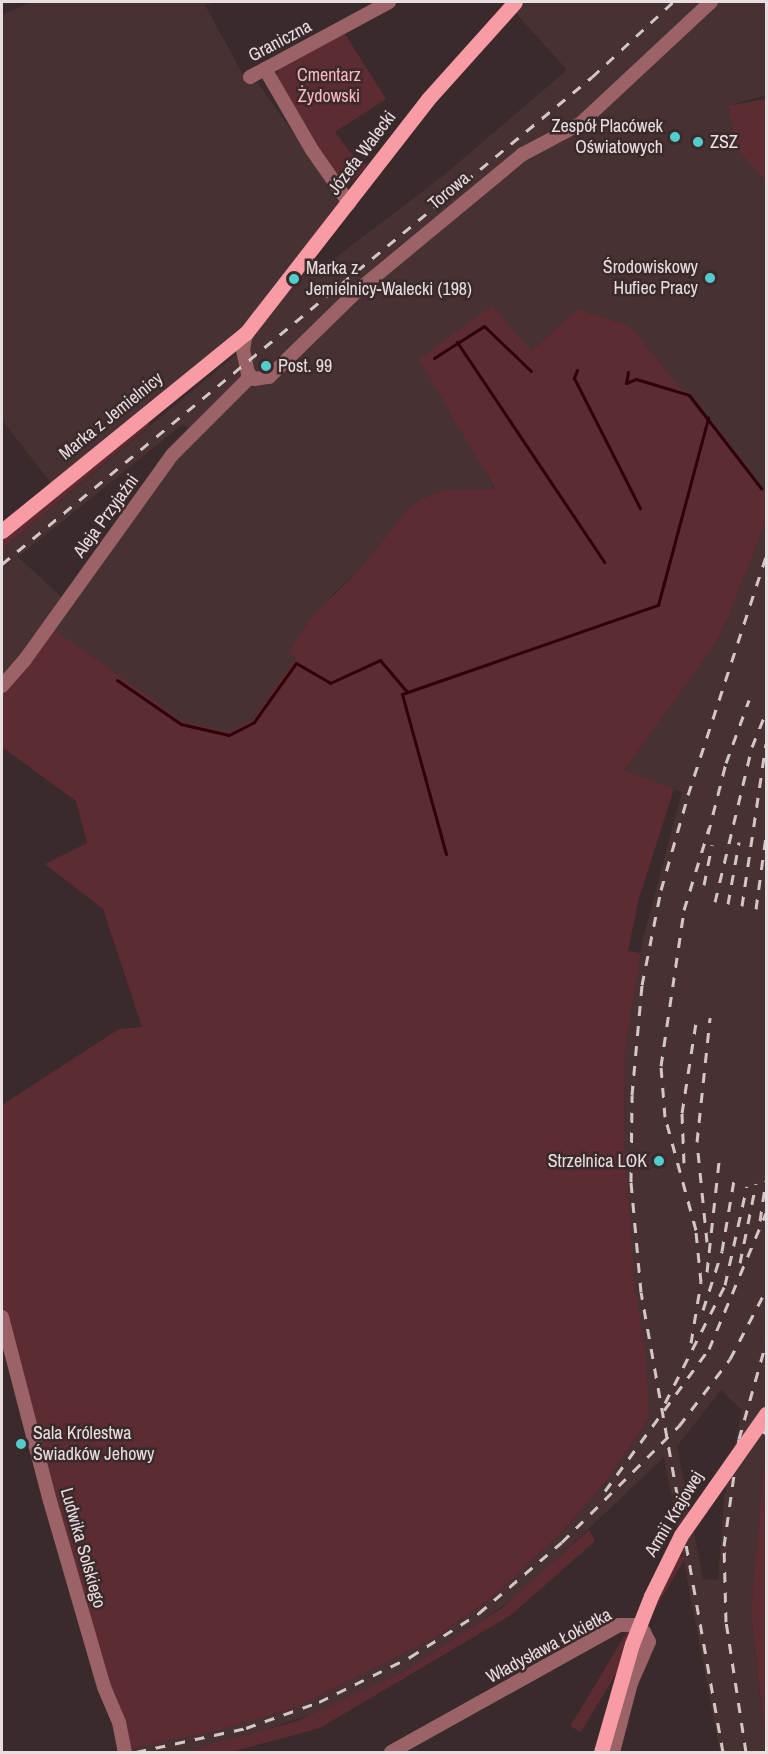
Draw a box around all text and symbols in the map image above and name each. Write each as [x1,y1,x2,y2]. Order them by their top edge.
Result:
street label: Graniczna [245,15,315,67]
park label: Cmentarz Żydowski [297,65,361,107]
street label: Józefa Walecki [323,107,401,199]
place label: Zespół Placówek Oświatowych [551,116,663,158]
marker: Zespół Placówek Oświatowych [668,130,682,144]
place label: ZSZ [710,131,738,153]
marker: ZSZ [691,135,705,149]
street label: Torowa [424,167,474,215]
place label: Środowiskowy Hufiec Pracy [603,257,698,300]
place label: Marka z Jemielnicy-Walecki (198) [306,258,472,300]
marker: Środowiskowy Hufiec Pracy [703,271,717,285]
marker: Marka z Jemielnicy-Walecki (198) [287,272,301,286]
place label: Post. 99 [278,355,332,377]
marker: Post. 99 [259,359,273,373]
street label: Marka z Jemielnicy [55,368,167,464]
street label: Aleja Przyjaźni [69,470,143,562]
place label: Strzelnica LOK [548,1150,647,1172]
marker: Strzelnica LOK [652,1154,666,1168]
place label: Sala Królestwa Świadków Jehowy [33,1423,154,1466]
marker: Sala Królestwa Świadków Jehowy [14,1437,28,1451]
street label: Armii Krajowej [640,1467,708,1561]
street label: Ludwika Solskiego [56,1485,110,1611]
street label: Władysława Łokietka [483,1604,615,1688]

